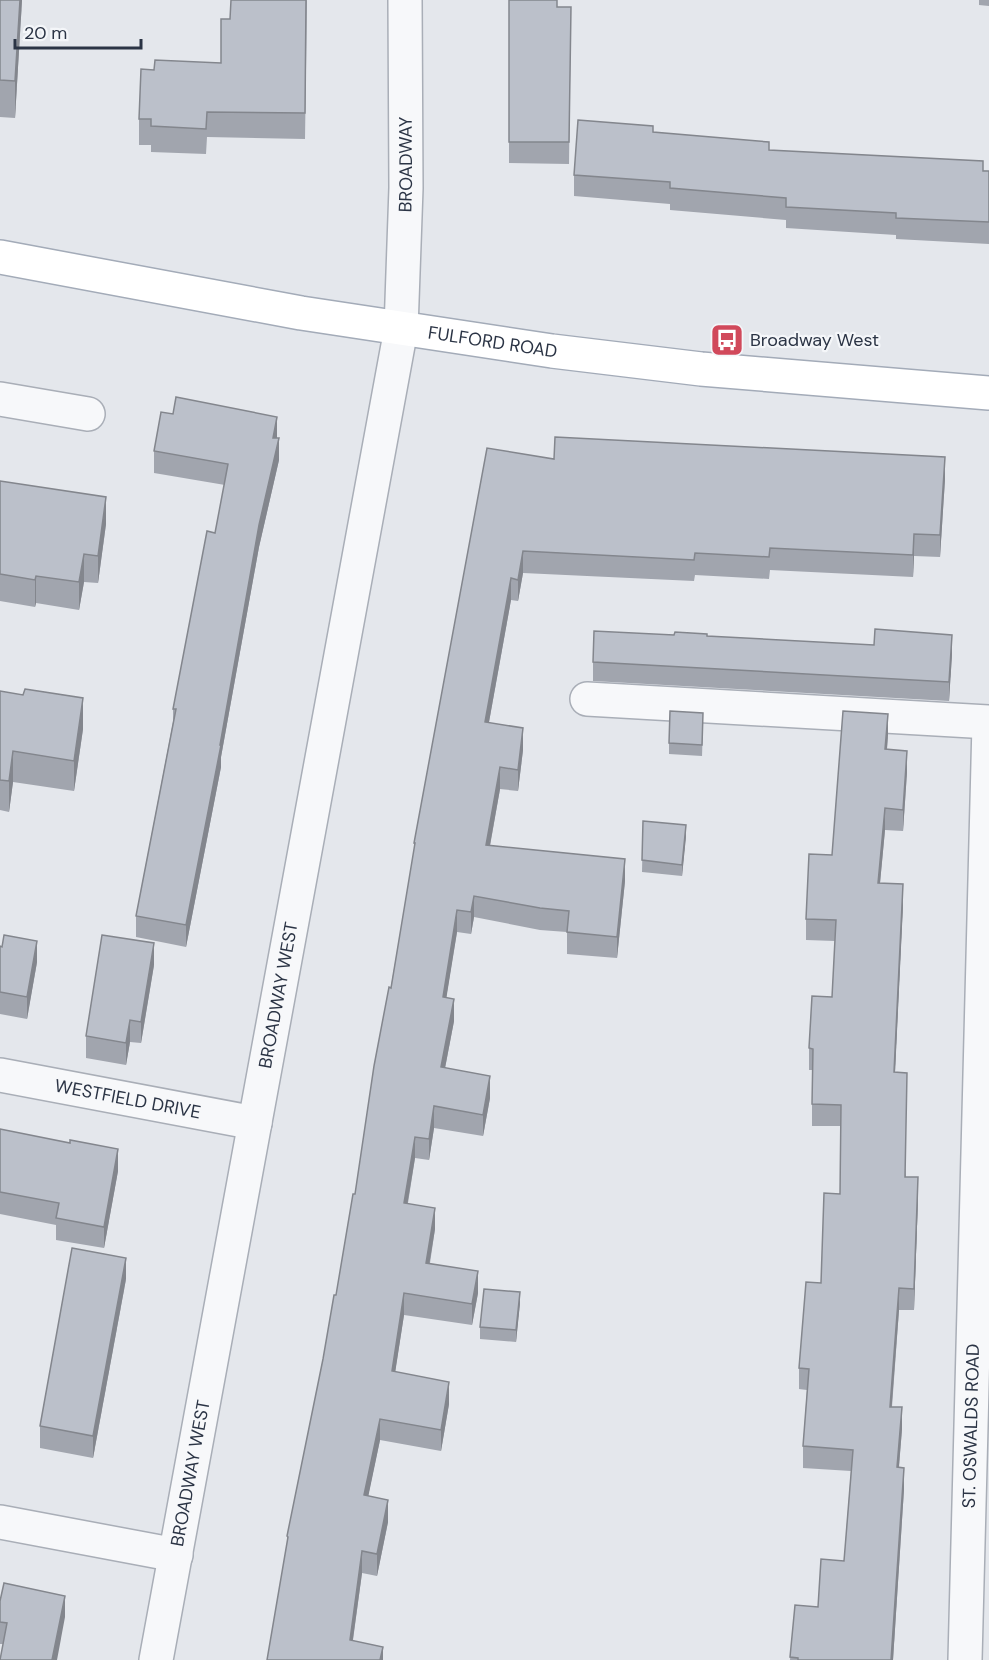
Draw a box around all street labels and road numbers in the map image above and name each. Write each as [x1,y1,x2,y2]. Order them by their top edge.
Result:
street label: BROADWAY [393,116,418,213]
street label: FULFORD ROAD [426,320,559,364]
street label: BROADWAY WEST [253,920,304,1070]
street label: WESTFIELD DRIVE [53,1074,203,1125]
street label: ST. OSWALDS ROAD [957,1343,985,1509]
street label: BROADWAY WEST [165,1398,216,1548]

